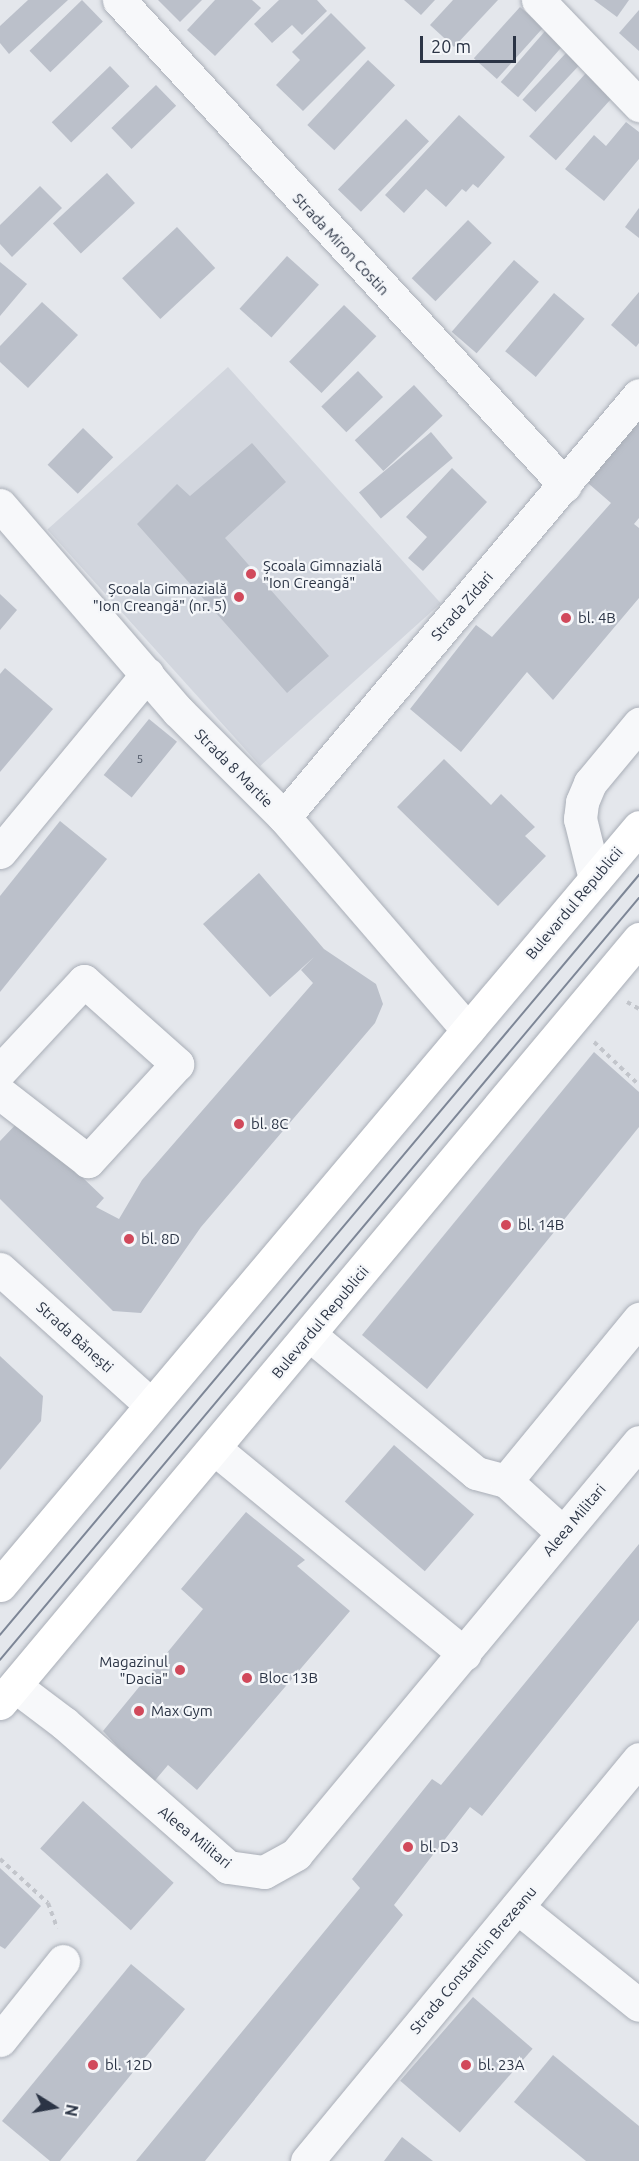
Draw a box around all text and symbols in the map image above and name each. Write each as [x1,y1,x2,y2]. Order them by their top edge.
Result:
scale bar [423,24,519,62]
text: 20 m [431,36,471,56]
street label: Strada Miron Costin [289,189,393,299]
place label: Școala Gimnazială "Ion Creangă" [263,556,382,591]
marker: Școala Gimnazială "Ion Creangă" [244,567,258,581]
street label: Strada Zidari [427,568,497,644]
place label: Școala Gimnazială "Ion Creangă" (nr. 5) [93,579,227,614]
marker: Școala Gimnazială "Ion Creangă" (nr. 5) [232,590,246,604]
place label: bl. 4B [578,609,616,627]
marker: bl. 4B [559,611,573,625]
street label: Strada 8 Martie [191,725,277,811]
house number: 5 [137,752,143,766]
street label: Bulevardul Republicii [522,843,626,963]
place label: bl. 8C [251,1115,289,1133]
marker: bl. 8C [232,1117,246,1131]
place label: bl. 14B [518,1216,564,1234]
marker: bl. 14B [499,1218,513,1232]
place label: bl. 8D [141,1230,180,1248]
marker: bl. 8D [122,1232,136,1246]
street label: Bulevardul Republicii [268,1262,372,1382]
street label: Strada Bănești [33,1298,117,1376]
street label: Aleea Militari [539,1480,609,1560]
place label: Magazinul "Dacia" [99,1652,168,1687]
marker: Magazinul "Dacia" [173,1663,187,1677]
place label: Bloc 13B [259,1669,318,1687]
marker: Bloc 13B [240,1671,254,1685]
place label: Max Gym [151,1702,213,1720]
marker: Max Gym [132,1704,146,1718]
street label: Aleea Militari [155,1802,235,1872]
place label: bl. D3 [420,1838,459,1856]
marker: bl. D3 [401,1840,415,1854]
street label: Strada Constantin Brezeanu [406,1883,540,2037]
place label: bl. 12D [105,2056,152,2074]
place label: bl. 23A [478,2056,525,2074]
marker: bl. 12D [86,2058,100,2072]
marker: bl. 23A [459,2058,473,2072]
north arrow [24,2077,84,2137]
text: N [62,2103,82,2118]

